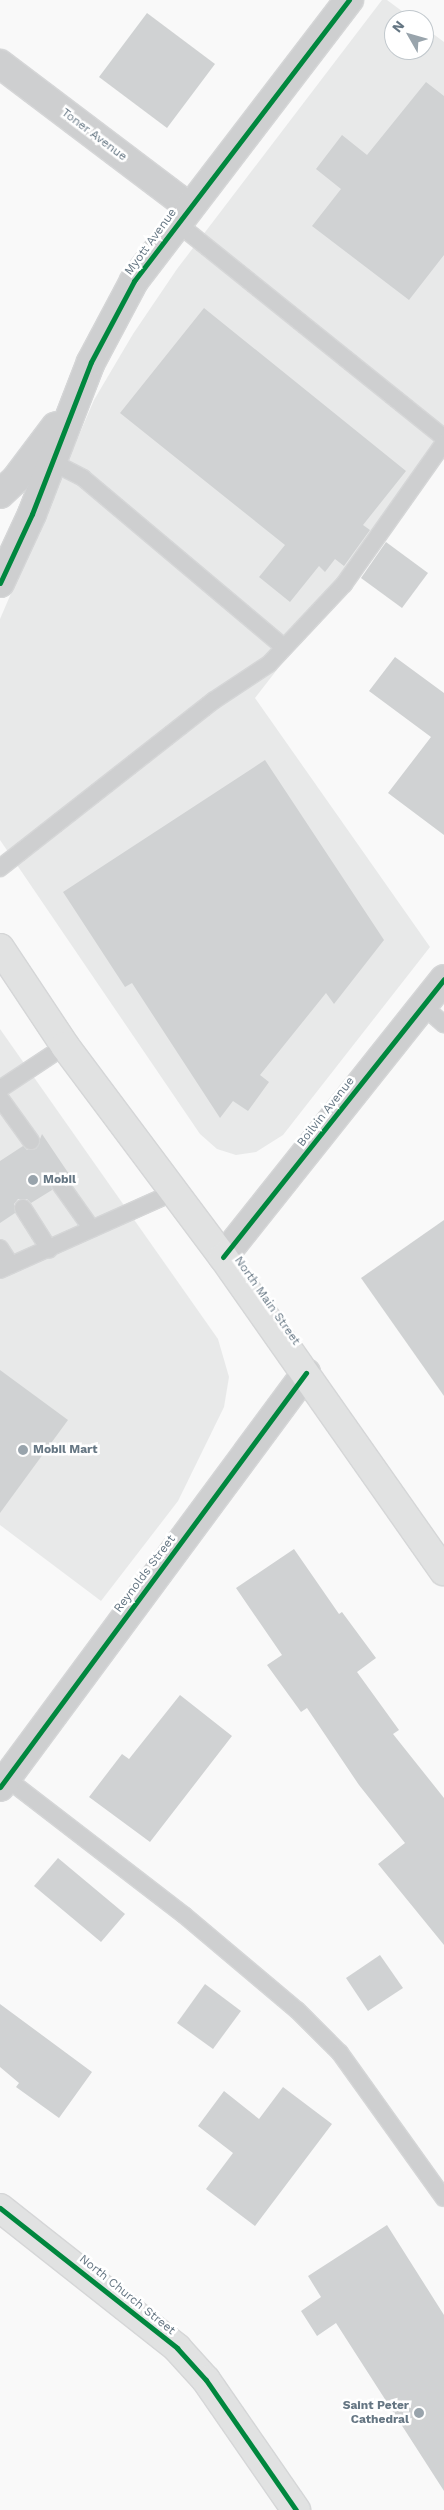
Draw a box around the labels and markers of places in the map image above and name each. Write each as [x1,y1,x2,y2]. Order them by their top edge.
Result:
place label: Mobil [43,1173,76,1187]
marker: Mobil [27,1174,39,1186]
place label: Mobil Mart [33,1443,98,1457]
marker: Mobil Mart [17,1444,29,1456]
place label: Saint Peter Cathedral [343,2399,409,2427]
marker: Saint Peter Cathedral [413,2407,425,2419]

